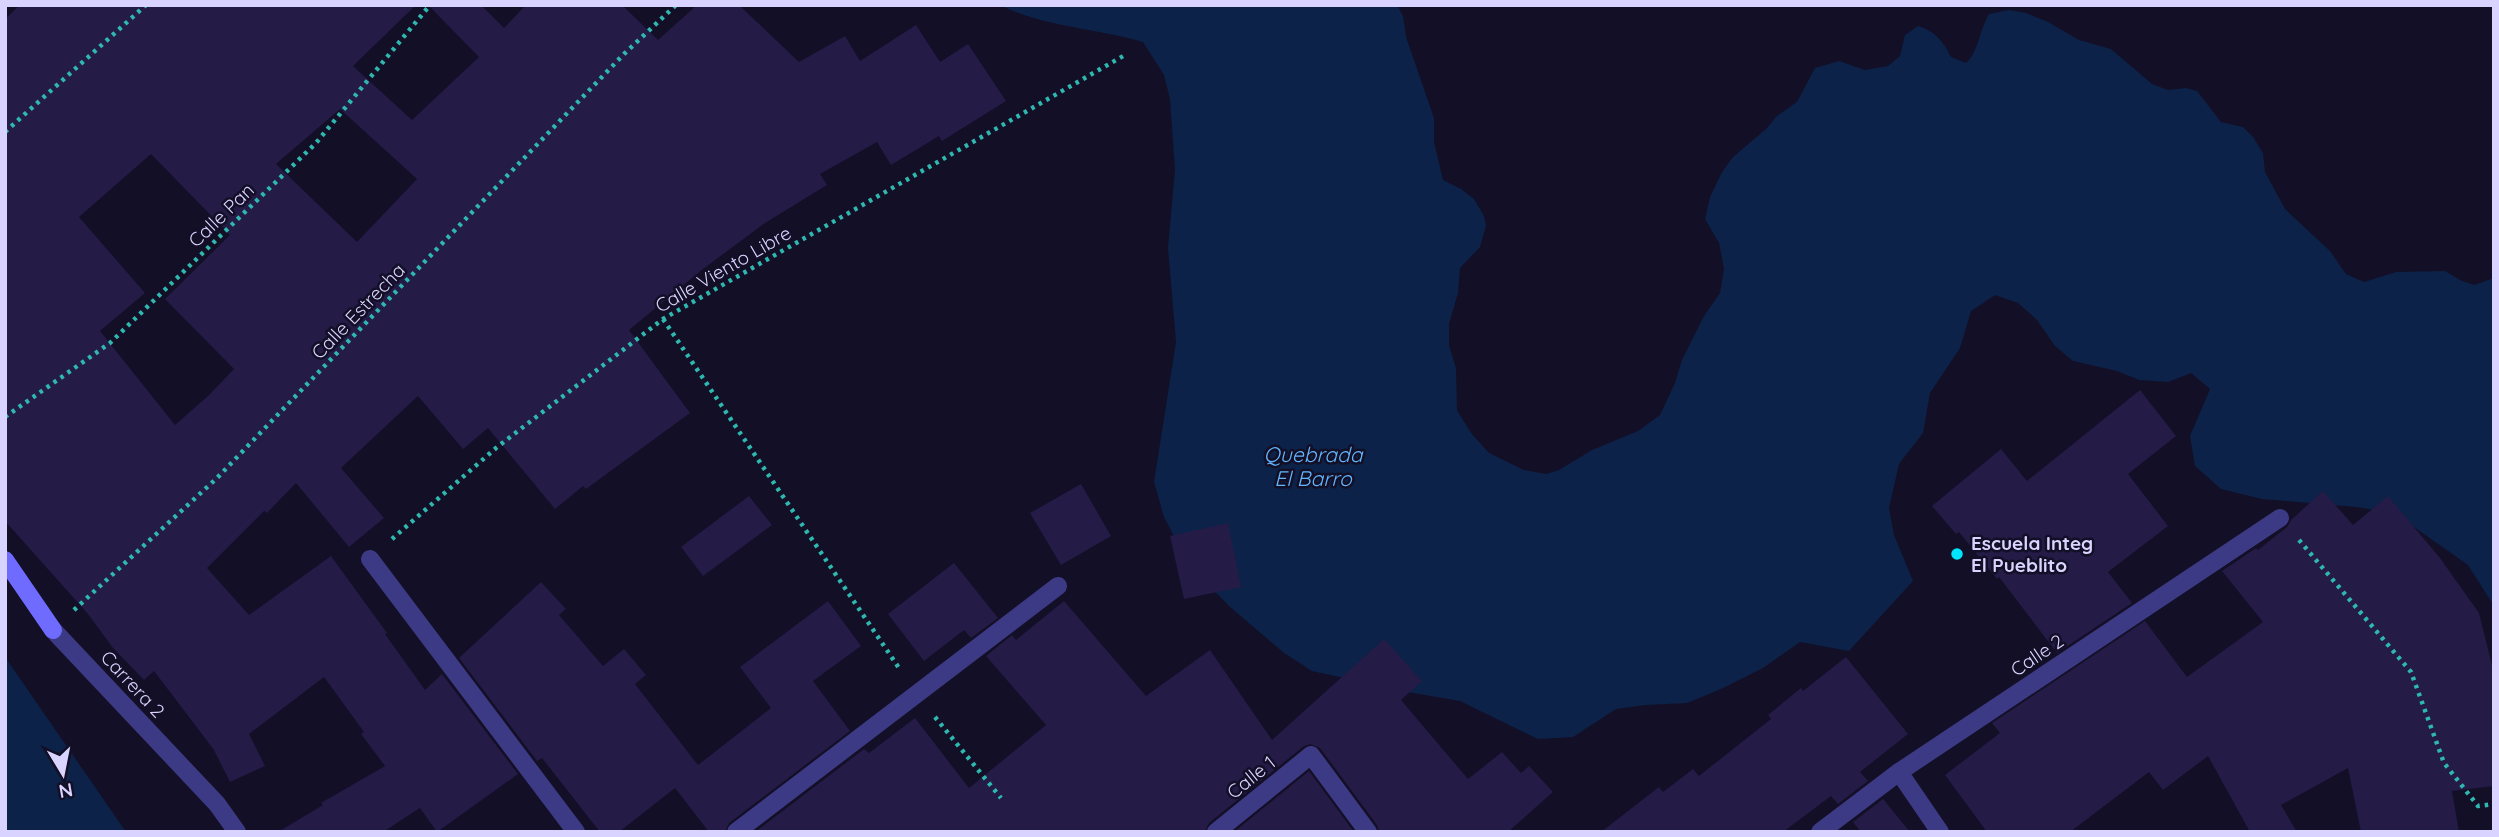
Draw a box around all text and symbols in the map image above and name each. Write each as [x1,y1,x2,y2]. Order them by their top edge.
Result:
street label: Calle Pan [183,178,259,252]
street label: Calle Viento Libre [651,220,795,318]
street label: Calle Estrecha [306,258,410,364]
water label: Quebrada El Barro [1264,441,1364,491]
place label: Escuela Integ El Pueblito [1971,531,2093,577]
marker: Escuela Integ El Pueblito [1949,546,1965,562]
street label: Calle 2 [2006,629,2068,681]
street label: Carrera 2 [96,645,170,723]
north arrow [28,739,98,809]
street label: Calle 1 [1222,750,1280,804]
text: N [57,778,75,804]

